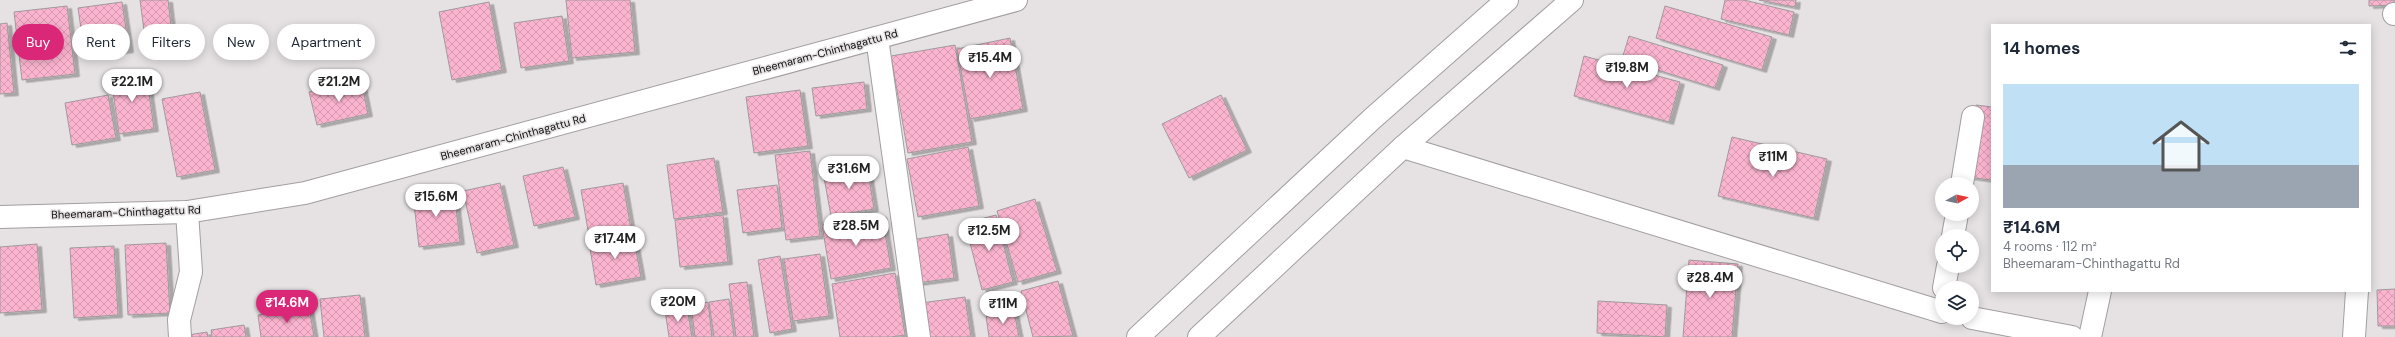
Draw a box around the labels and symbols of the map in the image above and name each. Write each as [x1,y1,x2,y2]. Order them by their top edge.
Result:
street label: Bheemaram-Chinthagattu Rd [751,26,899,78]
pin: ₹15.4M [957,45,1023,79]
pin: ₹19.8M [1594,55,1660,89]
pin: ₹22.1M [99,69,165,103]
pin: ₹21.2M [306,69,372,103]
street label: Bheemaram-Chinthagattu Rd [439,111,587,163]
pin: ₹11M [1749,144,1797,178]
pin: ₹31.6M [816,156,882,190]
north arrow [1935,177,1979,221]
pin: ₹15.6M [403,184,469,218]
street label: Bheemaram-Chinthagattu Rd [51,202,201,222]
pin: ₹28.5M [823,213,889,247]
pin: ₹12.5M [956,218,1022,252]
pin: ₹17.4M [582,226,648,260]
pin: ₹28.4M [1677,265,1743,299]
pin: ₹20M [654,289,702,323]
pin: ₹14.6M [254,290,320,324]
pin: ₹11M [979,291,1027,325]

